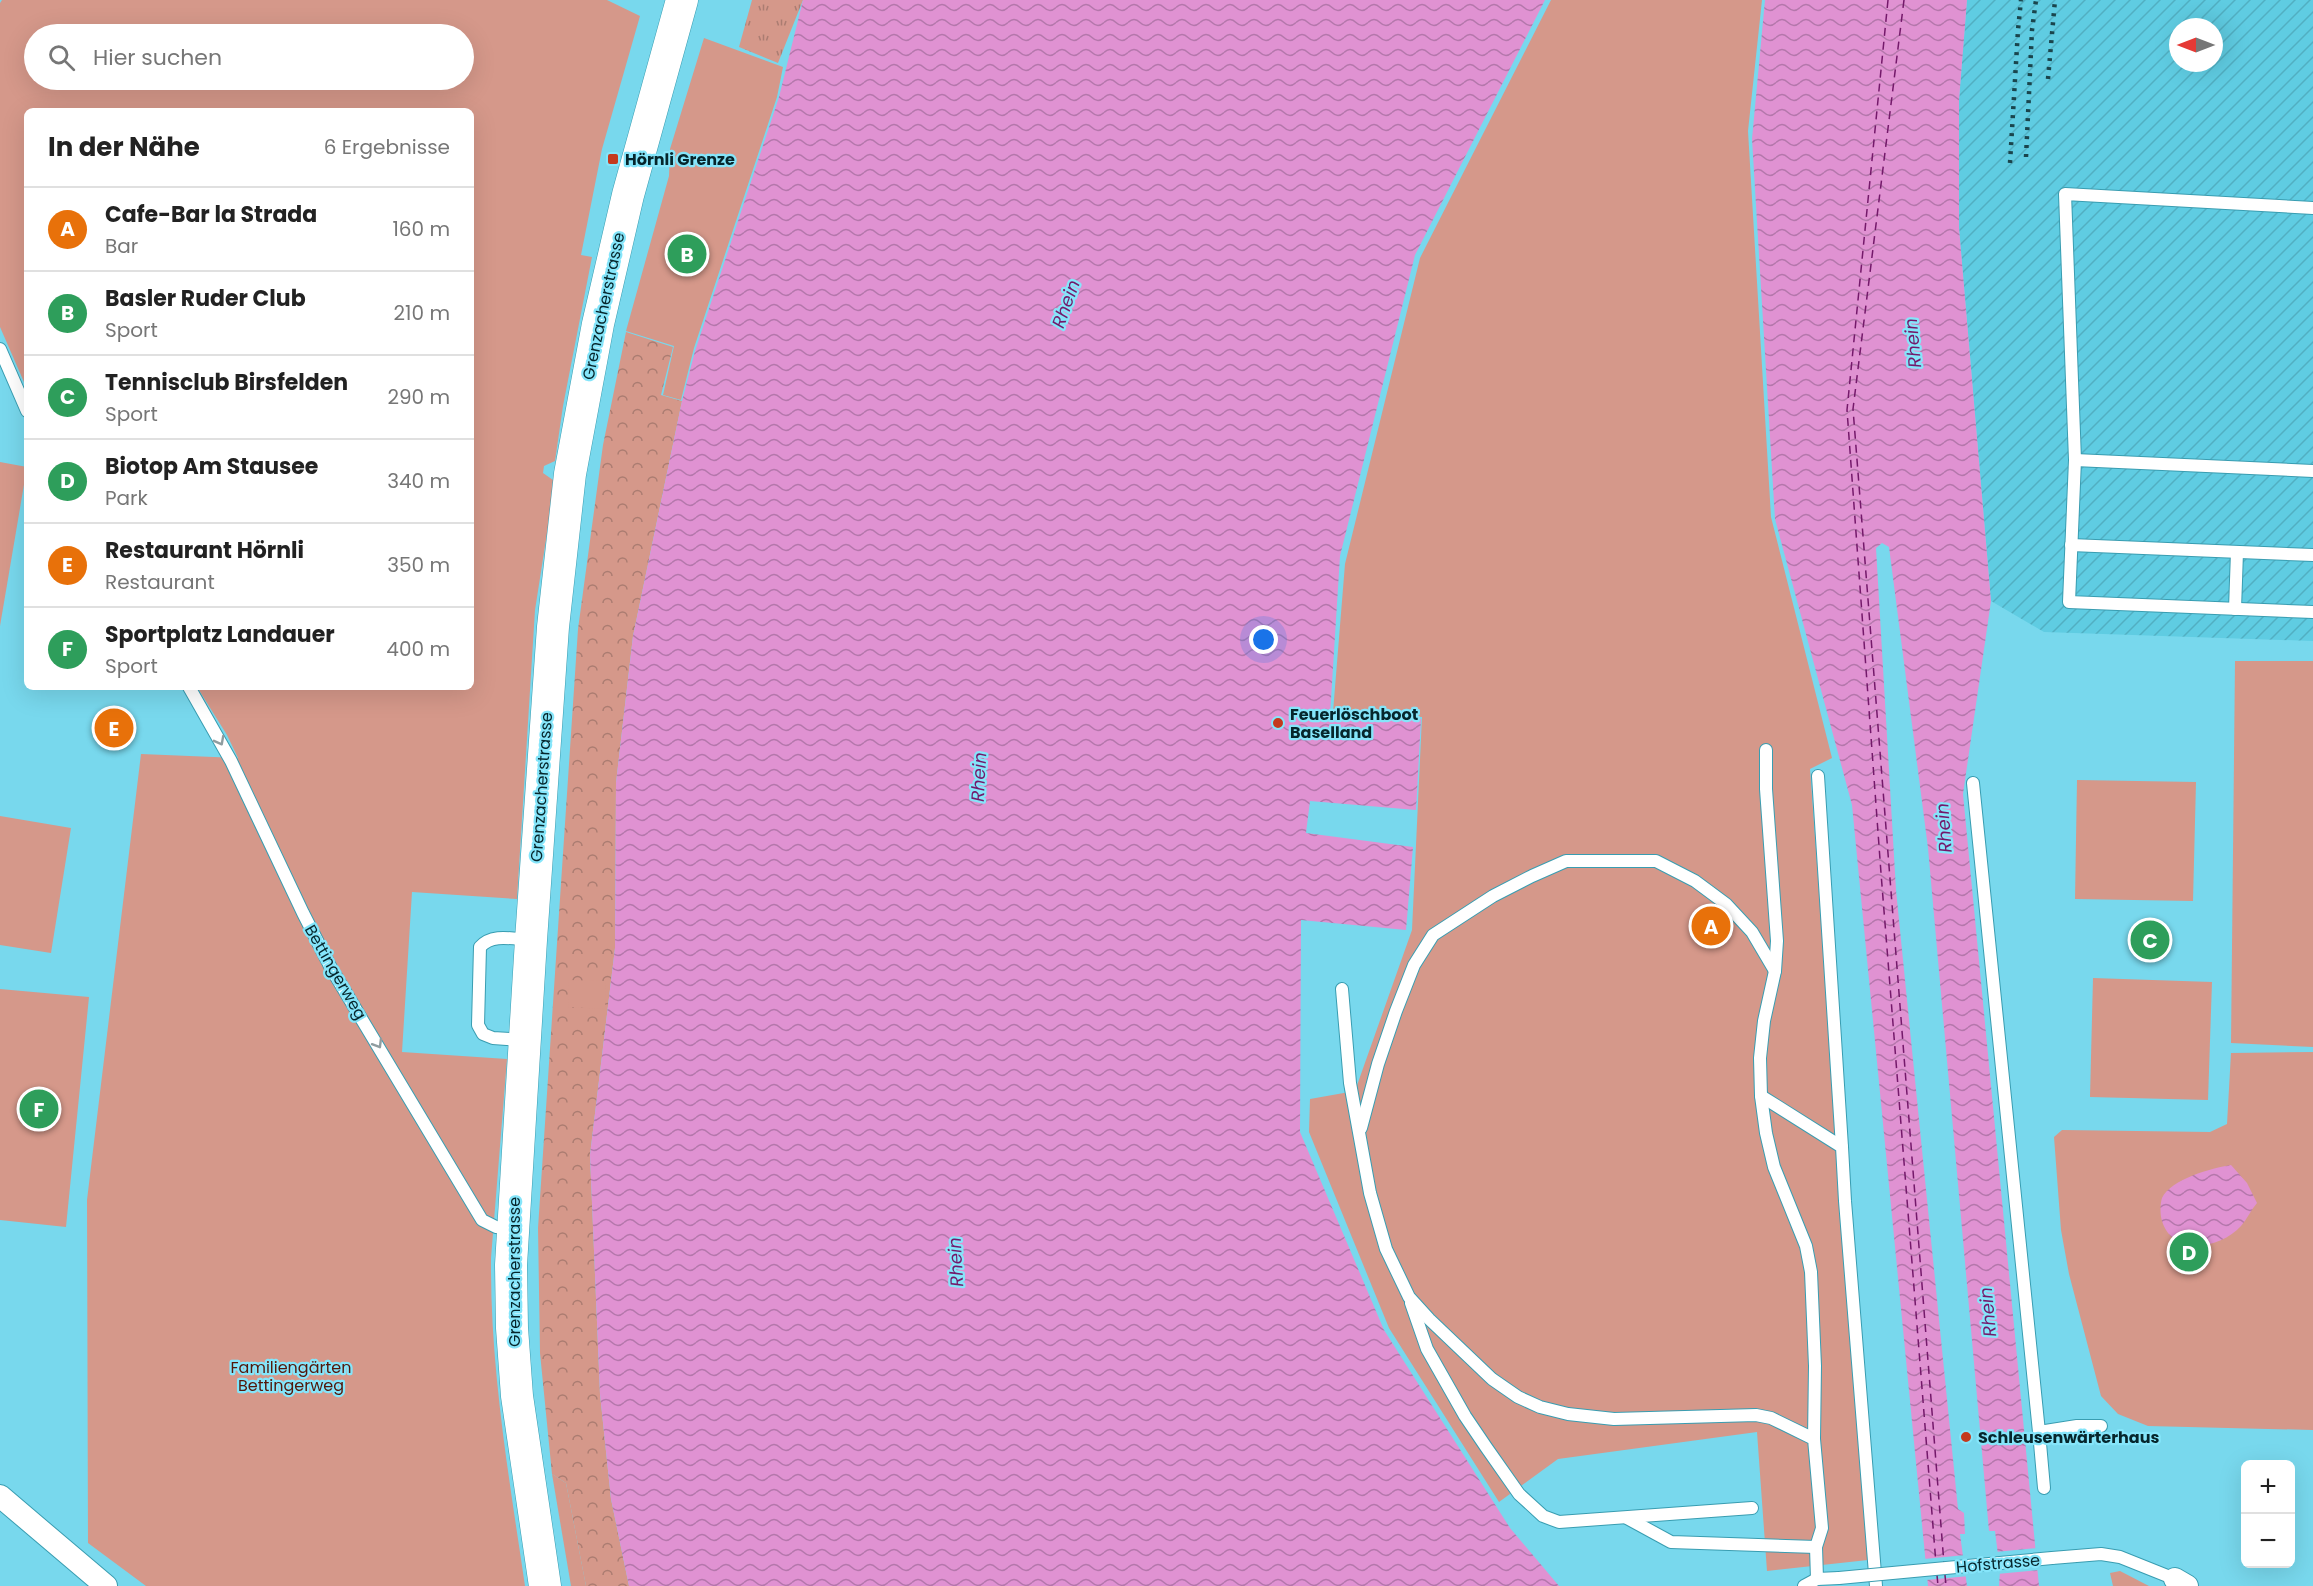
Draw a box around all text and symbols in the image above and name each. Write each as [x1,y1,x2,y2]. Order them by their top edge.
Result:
north arrow [2169,18,2223,72]
search box [24,24,474,90]
icon: search [45,41,78,74]
text: Hier suchen [93,42,222,73]
text: In der Nähe [48,129,200,165]
text: 6 Ergebnisse [324,133,450,161]
place label: Hörnli Grenze [625,148,735,171]
marker: Hörnli Grenze [606,152,620,166]
text: Cafe-Bar la Strada [105,199,317,230]
text: A [60,215,75,243]
text: 160 m [392,215,450,243]
street label: Grenzacherstrasse [577,230,630,382]
text: Bar [105,232,138,260]
pin: B [668,232,706,276]
water label: Rhein [1045,276,1086,331]
text: Basler Ruder Club [105,283,306,314]
text: B [61,299,74,327]
text: 210 m [394,299,450,327]
text: Sport [105,316,158,344]
water label: Rhein [1898,317,1927,369]
text: Tennisclub Birsfelden [105,367,348,398]
text: C [60,383,75,411]
text: 290 m [387,383,450,411]
text: Sport [105,400,158,428]
text: Biotop Am Stausee [105,451,318,482]
text: D [60,467,75,495]
text: 340 m [387,467,450,495]
text: Park [105,484,148,512]
text: Restaurant Hörnli [105,535,304,566]
text: E [62,551,73,579]
text: 350 m [387,551,450,579]
text: Restaurant [105,568,215,596]
text: Sportplatz Landauer [105,619,335,650]
your location [1249,625,1278,654]
text: F [62,635,73,663]
text: 400 m [386,635,450,663]
text: Sport [105,652,158,680]
place label: Feuerlöschboot Baselland [1290,703,1418,744]
pin: E [94,706,134,750]
street label: Grenzacherstrasse [525,711,558,863]
marker: Feuerlöschboot Baselland [1271,716,1285,730]
one-way arrow [213,735,224,745]
water label: Rhein [965,752,992,802]
water label: Rhein [1929,802,1958,854]
pin: A [1692,904,1730,948]
pin: C [2130,918,2170,962]
street label: Bettingerweg [299,921,372,1024]
one-way arrow [371,1038,382,1048]
pin: F [20,1086,58,1132]
street label: Grenzacherstrasse [503,1197,526,1347]
pin: D [2170,1230,2208,1274]
water label: Rhein [942,1237,969,1287]
water label: Rhein [1973,1286,2002,1338]
park label: Familiengärten Bettingerweg [231,1356,351,1397]
place label: Schleusenwärterhaus [1978,1426,2159,1449]
marker: Schleusenwärterhaus [1959,1430,1973,1444]
map controls [2241,1460,2295,1568]
button: + [2241,1460,2295,1514]
button: − [2241,1514,2295,1568]
street label: Hofstrasse [1955,1548,2041,1579]

